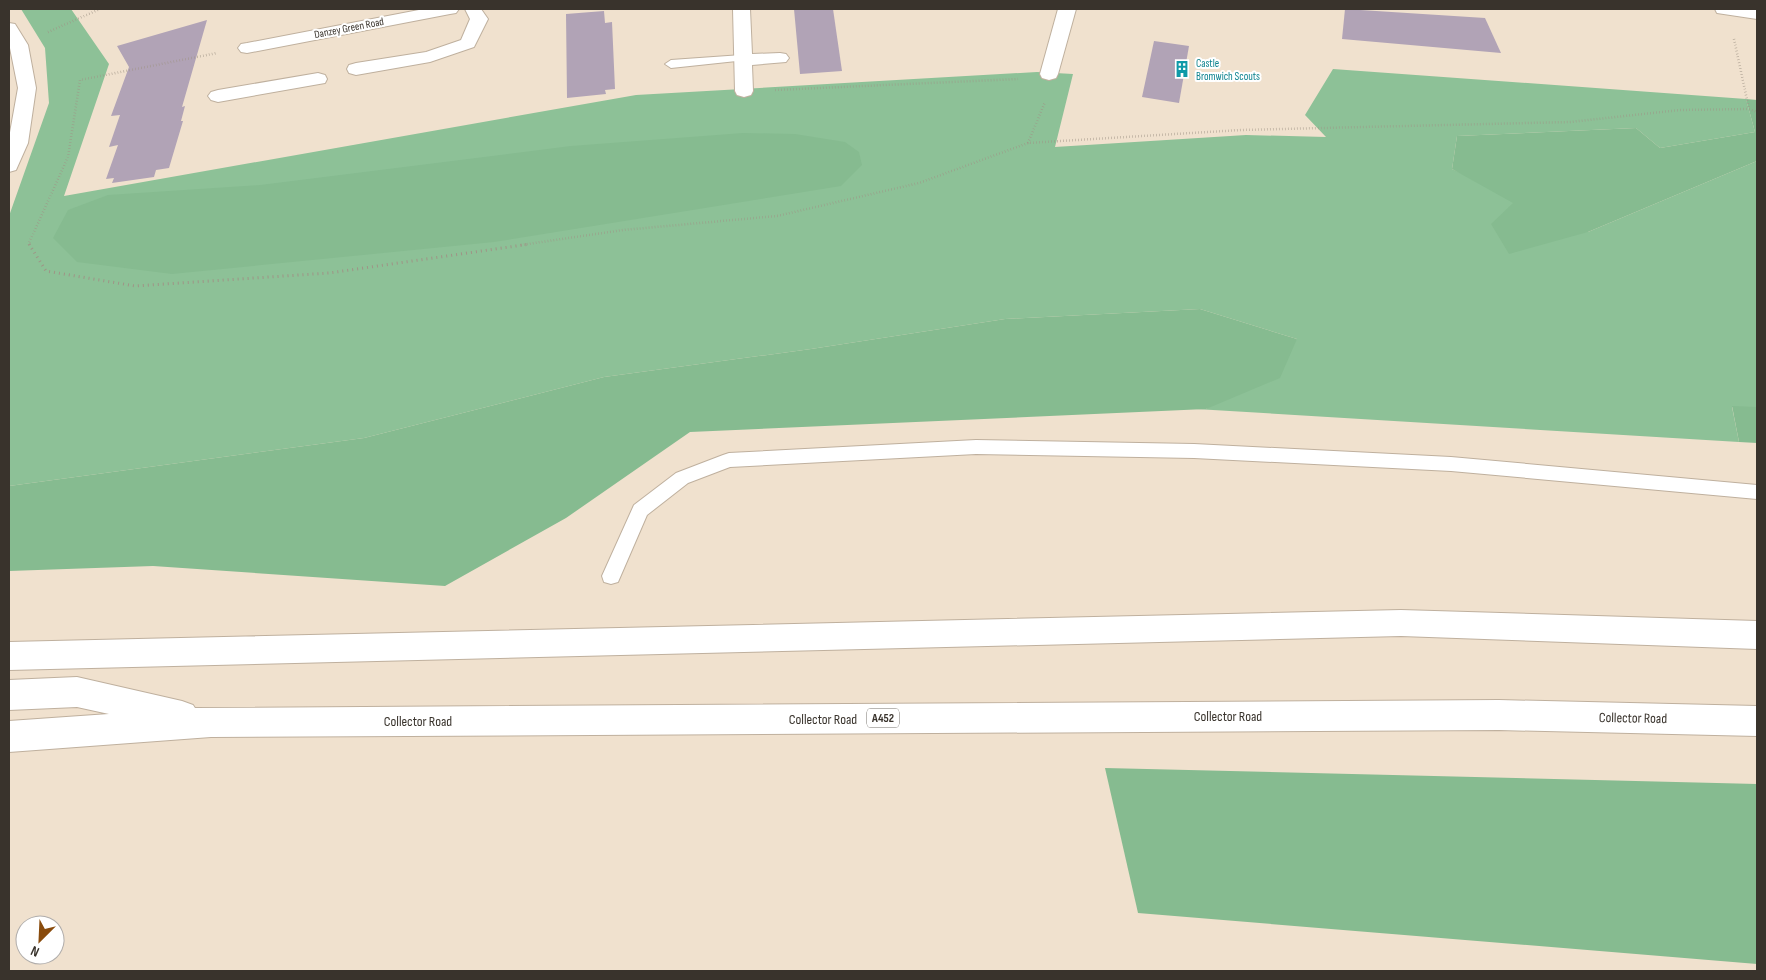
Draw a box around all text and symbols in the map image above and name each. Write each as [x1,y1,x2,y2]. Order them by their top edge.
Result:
street label: Danzey Green Road [313,15,385,41]
place label: Castle Bromwich Scouts [1196,57,1260,83]
building icon: Castle Bromwich Scouts [1172,59,1192,79]
road number: A452 [867,708,899,728]
street label: Collector Road [1194,708,1262,725]
street label: Collector Road [1599,709,1667,727]
street label: Collector Road [789,711,857,728]
street label: Collector Road [384,713,452,730]
north arrow [15,915,65,965]
text: N [28,942,42,961]

